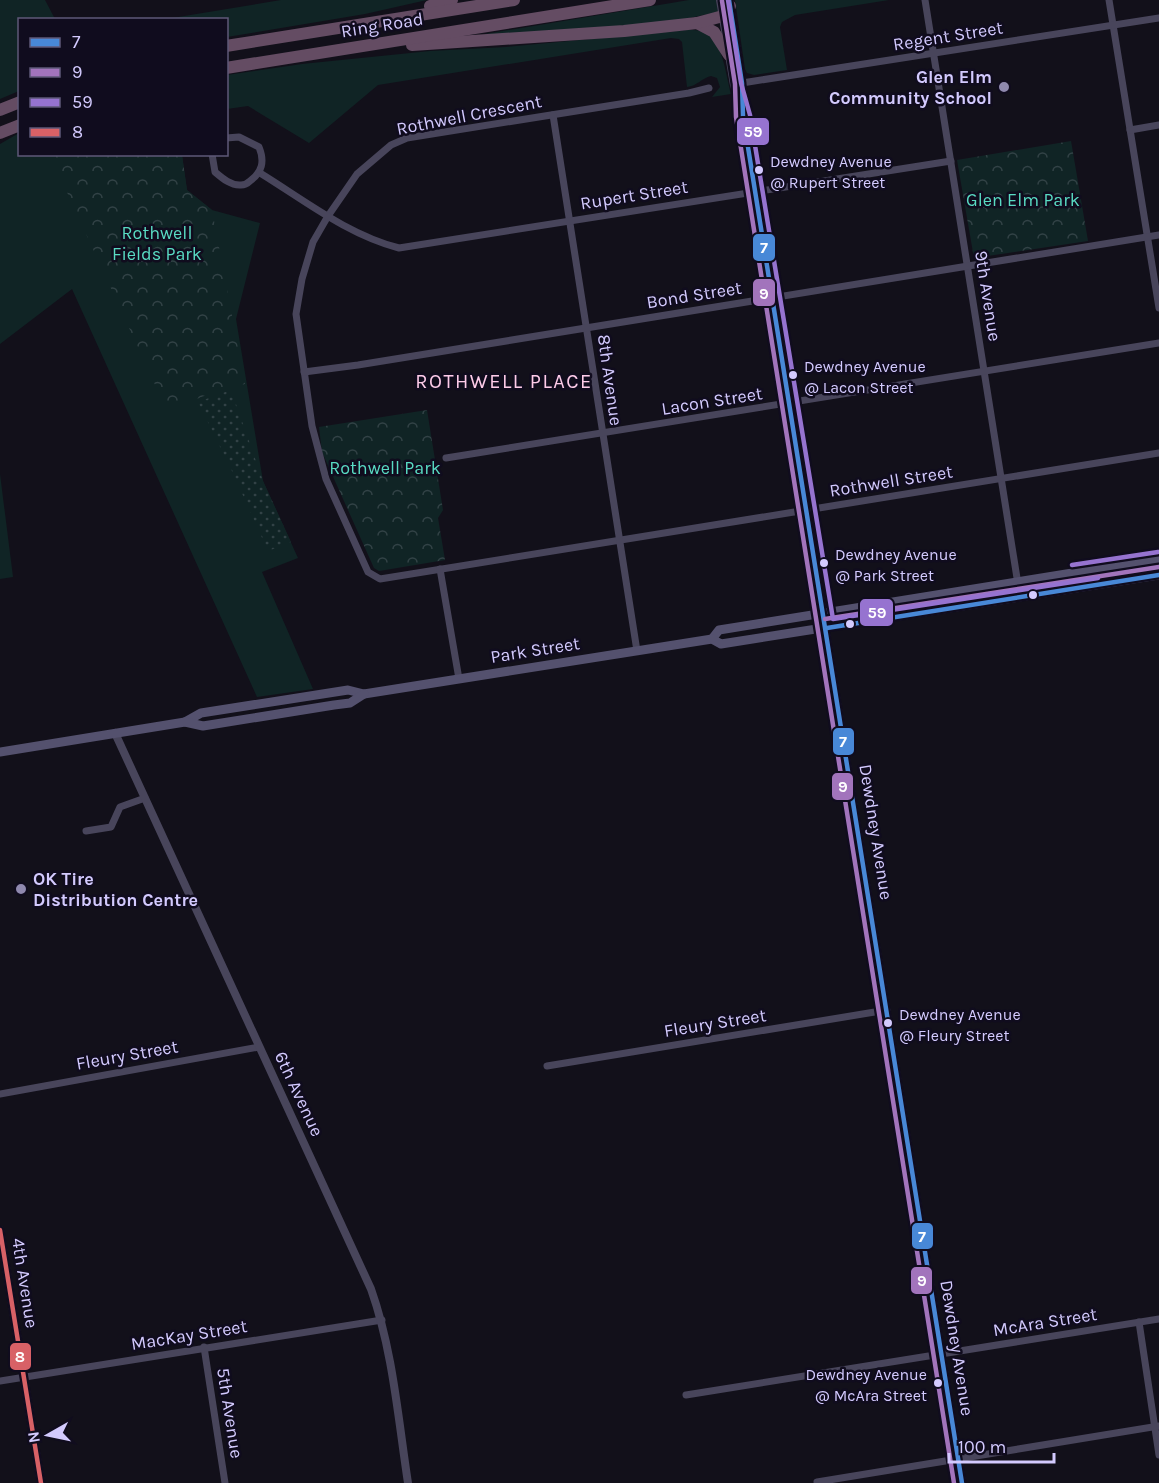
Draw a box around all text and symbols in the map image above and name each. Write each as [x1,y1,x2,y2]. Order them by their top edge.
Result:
street label: Ring Road [339,8,425,42]
street label: Regent Street [891,16,1005,56]
legend [18,18,228,156]
text: 7 [72,31,81,53]
text: 9 [72,61,82,83]
place label: Glen Elm Community School [829,66,992,109]
marker: Glen Elm Community School [997,80,1011,94]
street label: Rothwell Crescent [394,90,544,140]
text: 59 [72,91,93,113]
line badge: 59 [736,117,770,146]
text: 8 [72,121,83,143]
text: 59 [743,122,763,141]
place label: Dewdney Avenue @ Rupert Street [770,152,892,192]
marker: Dewdney Avenue @ Rupert Street [753,164,765,176]
street label: Rupert Street [579,176,690,214]
park label: Glen Elm Park [966,189,1080,211]
park label: Rothwell Fields Park [112,222,202,265]
line badge: 7 [752,233,776,262]
text: 7 [760,238,768,257]
street label: 9th Avenue [970,249,1006,343]
street label: Bond Street [645,277,743,313]
line badge: 9 [752,278,776,307]
text: 9 [759,284,769,303]
street label: 8th Avenue [593,333,627,427]
place label: Dewdney Avenue @ Lacon Street [804,357,926,397]
marker: Dewdney Avenue @ Lacon Street [787,369,799,381]
district label: ROTHWELL PLACE [415,370,593,393]
street label: Lacon Street [660,382,764,420]
park label: Rothwell Park [329,457,441,479]
street label: Rothwell Street [828,460,954,502]
place label: Dewdney Avenue @ Park Street [835,545,957,585]
marker: Dewdney Avenue @ Park Street [818,557,830,569]
unlabelled marker [1027,589,1039,601]
line badge: 59 [859,598,894,627]
text: 59 [867,603,887,622]
unlabelled marker [844,618,856,630]
street label: Park Street [489,632,581,668]
line badge: 7 [832,727,855,756]
text: 7 [839,732,847,751]
street label: Dewdney Avenue [854,763,898,901]
line badge: 9 [831,772,854,801]
text: 9 [838,777,848,796]
place label: OK Tire Distribution Centre [33,868,198,911]
marker: OK Tire Distribution Centre [14,882,28,896]
street label: Fleury Street [662,1004,768,1042]
place label: Dewdney Avenue @ Fleury Street [899,1005,1021,1045]
marker: Dewdney Avenue @ Fleury Street [882,1017,894,1029]
street label: Fleury Street [74,1035,180,1075]
street label: 6th Avenue [270,1048,328,1140]
line badge: 7 [911,1222,934,1250]
text: 7 [918,1227,926,1246]
street label: 4th Avenue [7,1236,43,1330]
line badge: 9 [910,1266,933,1295]
text: 9 [917,1271,927,1290]
street label: Dewdney Avenue [935,1279,979,1417]
street label: McAra Street [991,1303,1099,1341]
street label: MacKay Street [129,1315,249,1355]
line badge: 8 [9,1342,32,1371]
text: 8 [15,1347,25,1366]
place label: Dewdney Avenue @ McAra Street [805,1365,927,1405]
street label: 5th Avenue [212,1366,248,1460]
marker: Dewdney Avenue @ McAra Street [932,1377,944,1389]
north arrow [18,1405,78,1465]
scale bar [949,1426,1054,1464]
text: N [23,1430,44,1444]
text: 100 m [958,1436,1006,1458]

